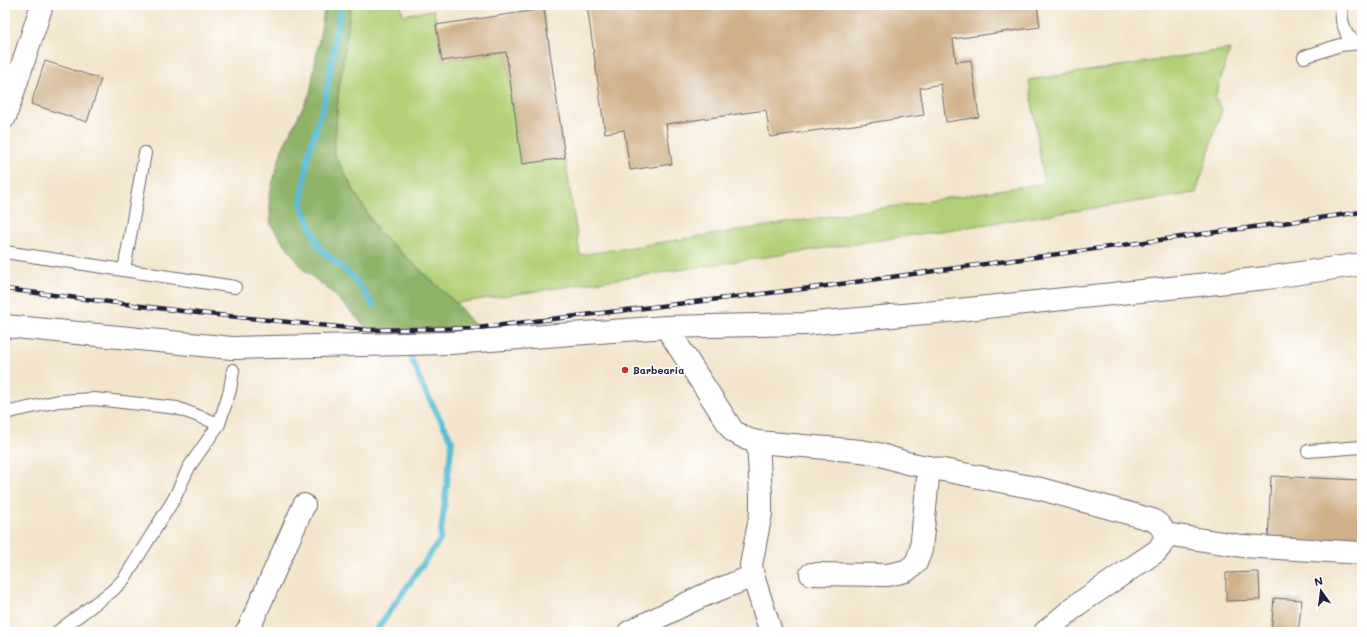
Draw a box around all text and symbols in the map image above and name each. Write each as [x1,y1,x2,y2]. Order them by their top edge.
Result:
place label: Barbearia [633,363,684,377]
marker: Barbearia [620,365,630,375]
north arrow [1301,571,1341,611]
text: N [1313,573,1324,589]

